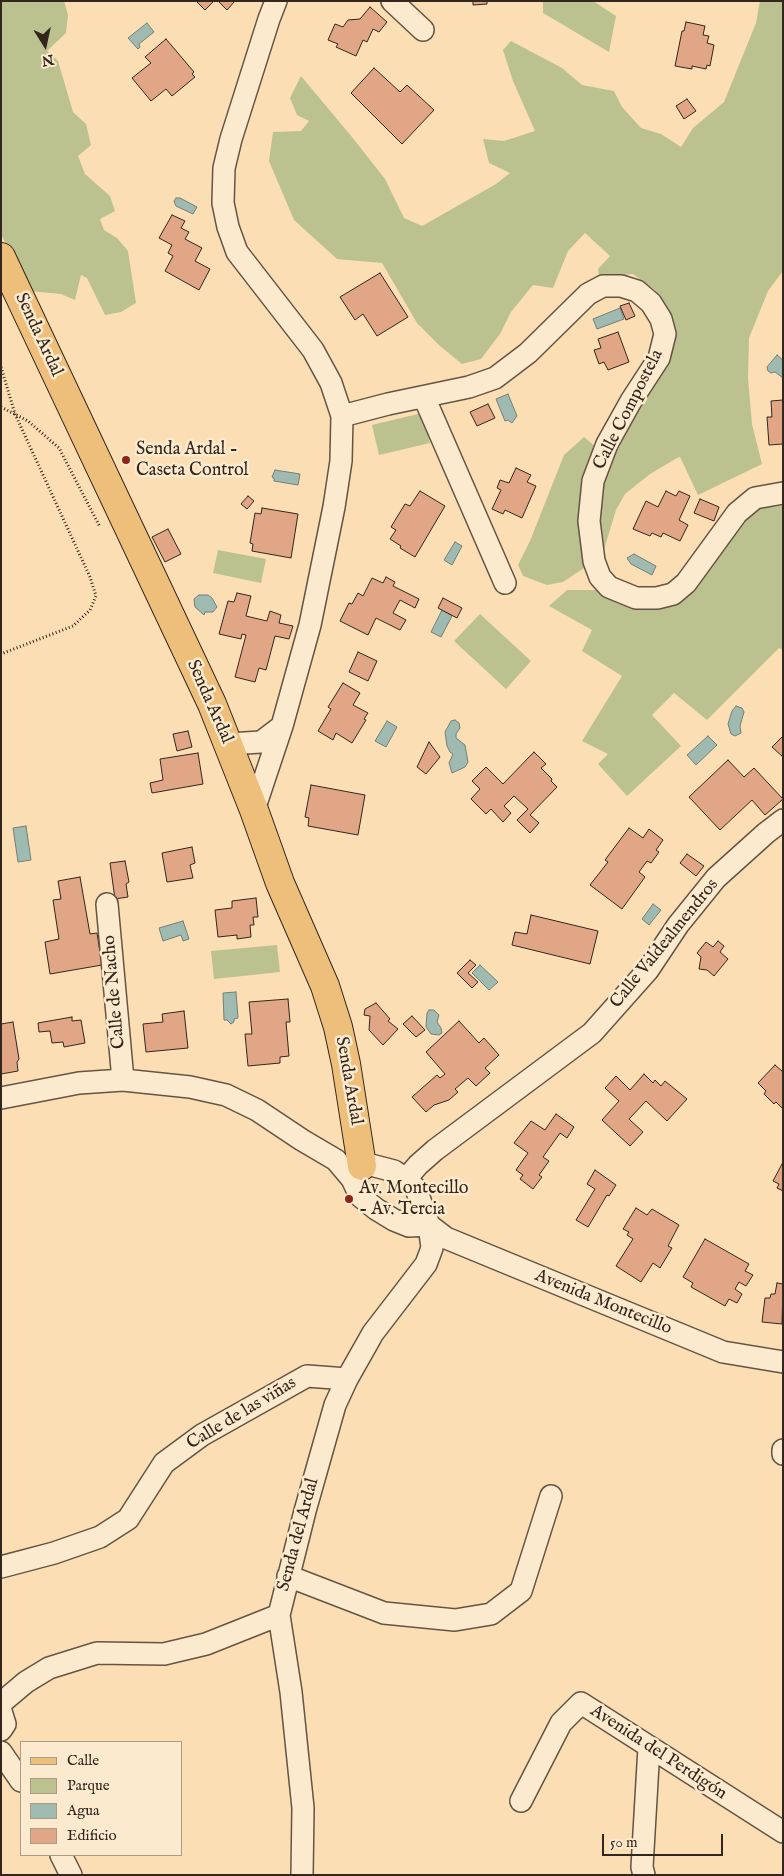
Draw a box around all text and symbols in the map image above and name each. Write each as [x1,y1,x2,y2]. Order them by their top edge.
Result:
north arrow [20,20,70,70]
text: N [40,50,55,70]
street label: Senda Ardal [9,290,67,380]
street label: Calle Compostela [589,346,669,474]
place label: Senda Ardal - Caseta Control [136,439,249,482]
marker: Senda Ardal - Caseta Control [120,454,132,466]
street label: Senda Ardal [181,657,237,747]
street label: Calle Valdealmendros [606,875,724,1013]
street label: Calle de Nacho [99,934,131,1050]
street label: Senda Ardal [330,1035,366,1127]
place label: Av. Montecillo - Av. Tercia [359,1178,468,1220]
marker: Av. Montecillo - Av. Tercia [343,1193,355,1205]
street label: Avenida Montecillo [531,1266,675,1340]
street label: Calle de las viñas [183,1373,301,1455]
street label: Senda del Ardal [274,1476,324,1594]
street label: Avenida del Perdigón [586,1701,730,1805]
legend [20,1741,182,1856]
text: Calle [67,1751,99,1770]
text: Parque [67,1776,110,1795]
text: Agua [67,1801,100,1820]
scale bar [604,1824,725,1856]
text: Edificio [67,1826,117,1845]
text: 50 m [610,1833,638,1852]

